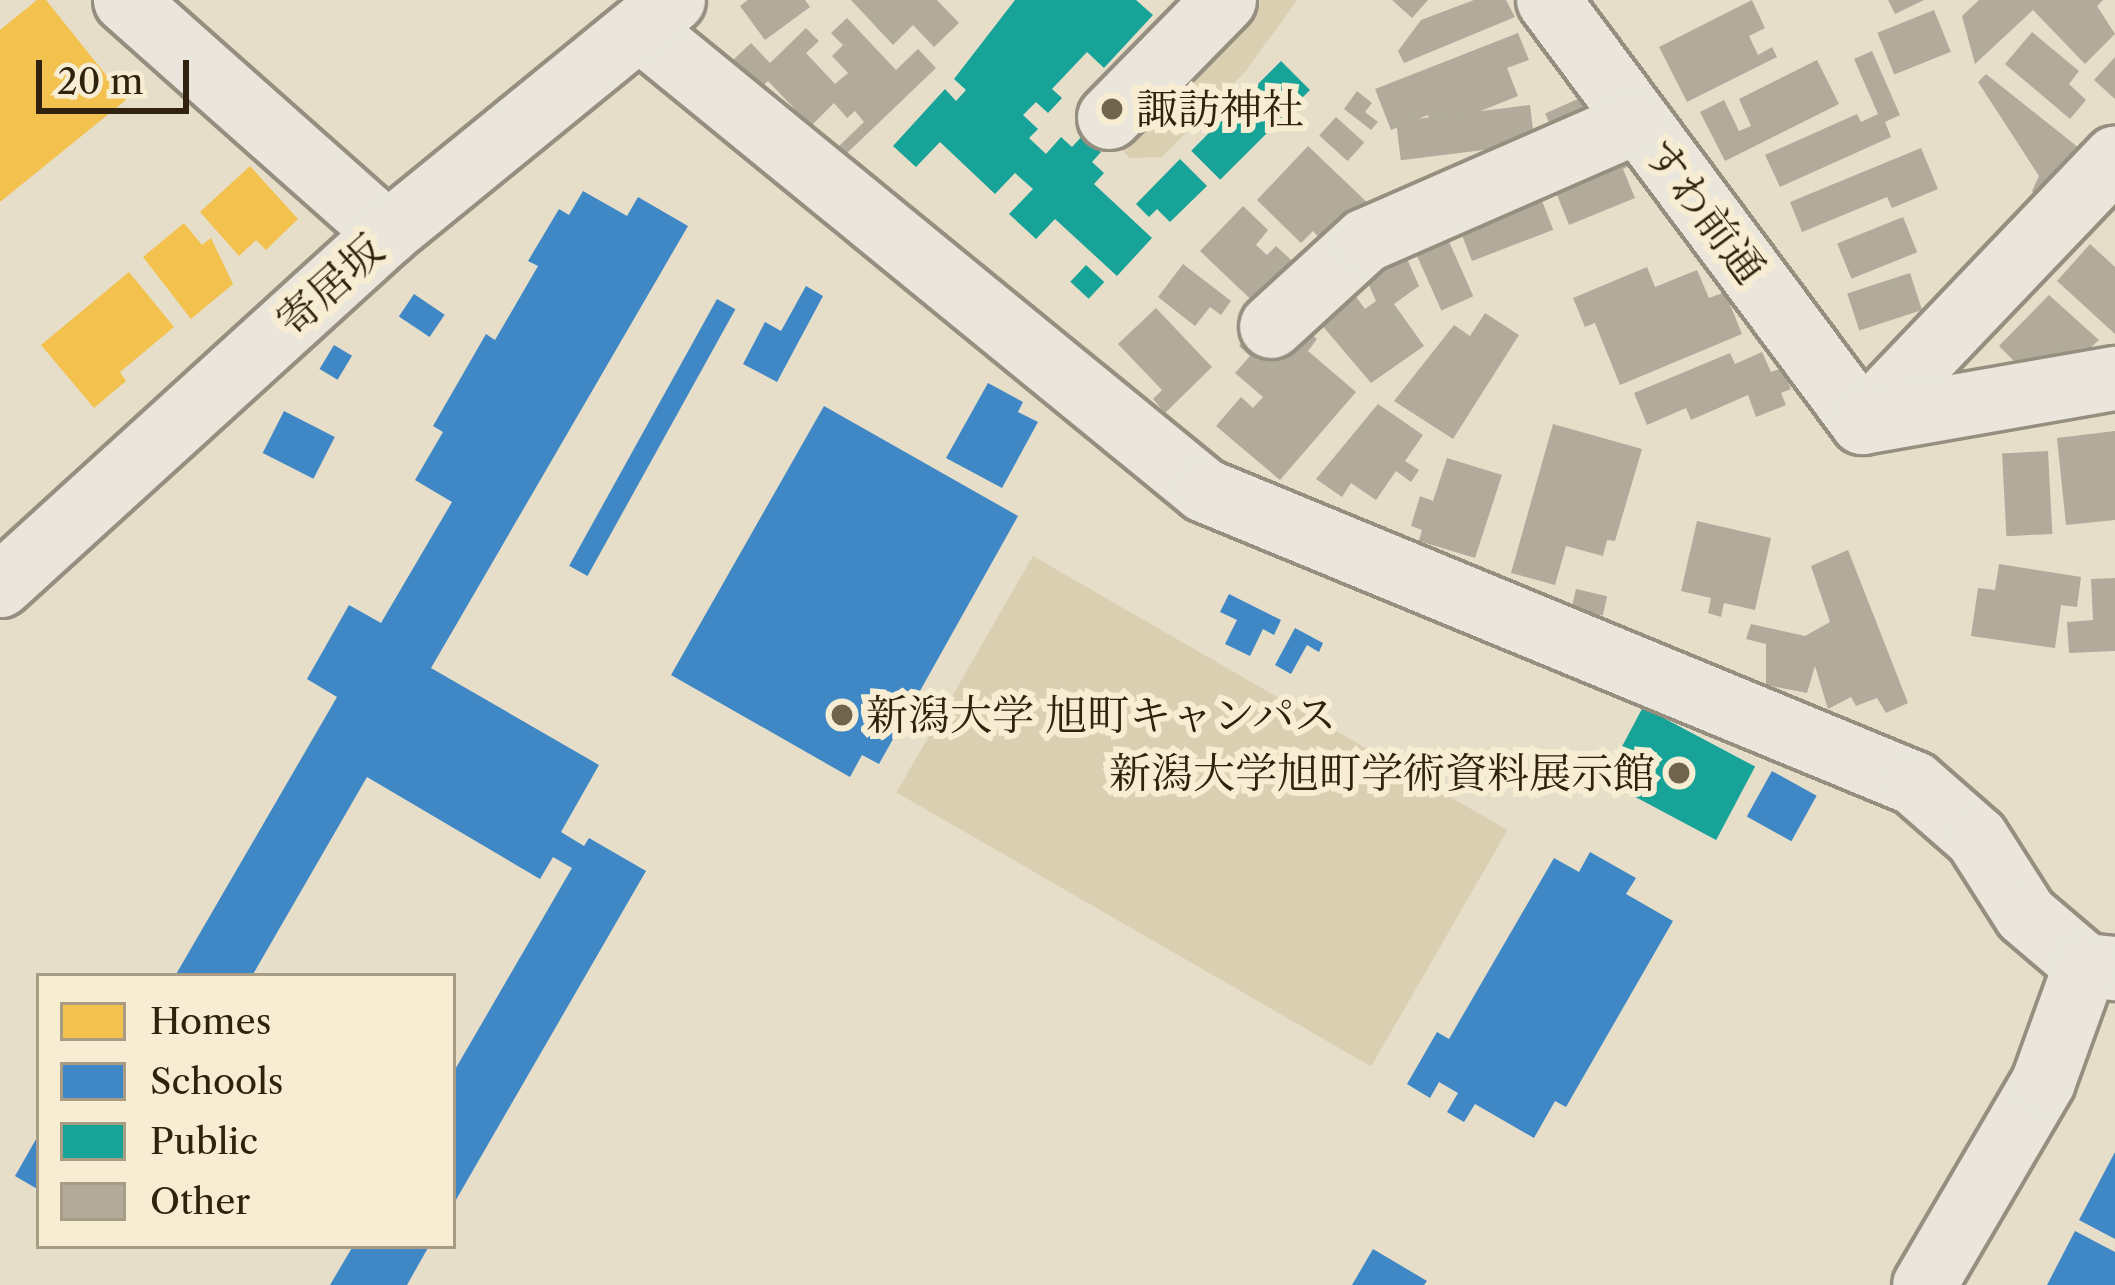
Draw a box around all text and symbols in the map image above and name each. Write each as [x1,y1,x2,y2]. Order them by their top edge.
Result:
scale bar [42,36,195,110]
text: 20 m [57,59,144,103]
place label: 諏訪神社 [1136,84,1304,134]
marker: 諏訪神社 [1099,96,1125,122]
street label: すわ前通 [1634,129,1776,293]
street label: 寄居坂 [266,224,394,346]
place label: 新潟大学 旭町キャンパス [866,690,1339,740]
marker: 新潟大学 旭町キャンパス [829,702,855,728]
place label: 新潟大学旭町学術資料展示館 [1109,748,1655,798]
marker: 新潟大学旭町学術資料展示館 [1666,760,1692,786]
legend [36,973,456,1249]
text: Homes [150,999,271,1043]
text: Schools [150,1059,284,1103]
text: Public [150,1119,258,1163]
text: Other [150,1179,251,1223]

